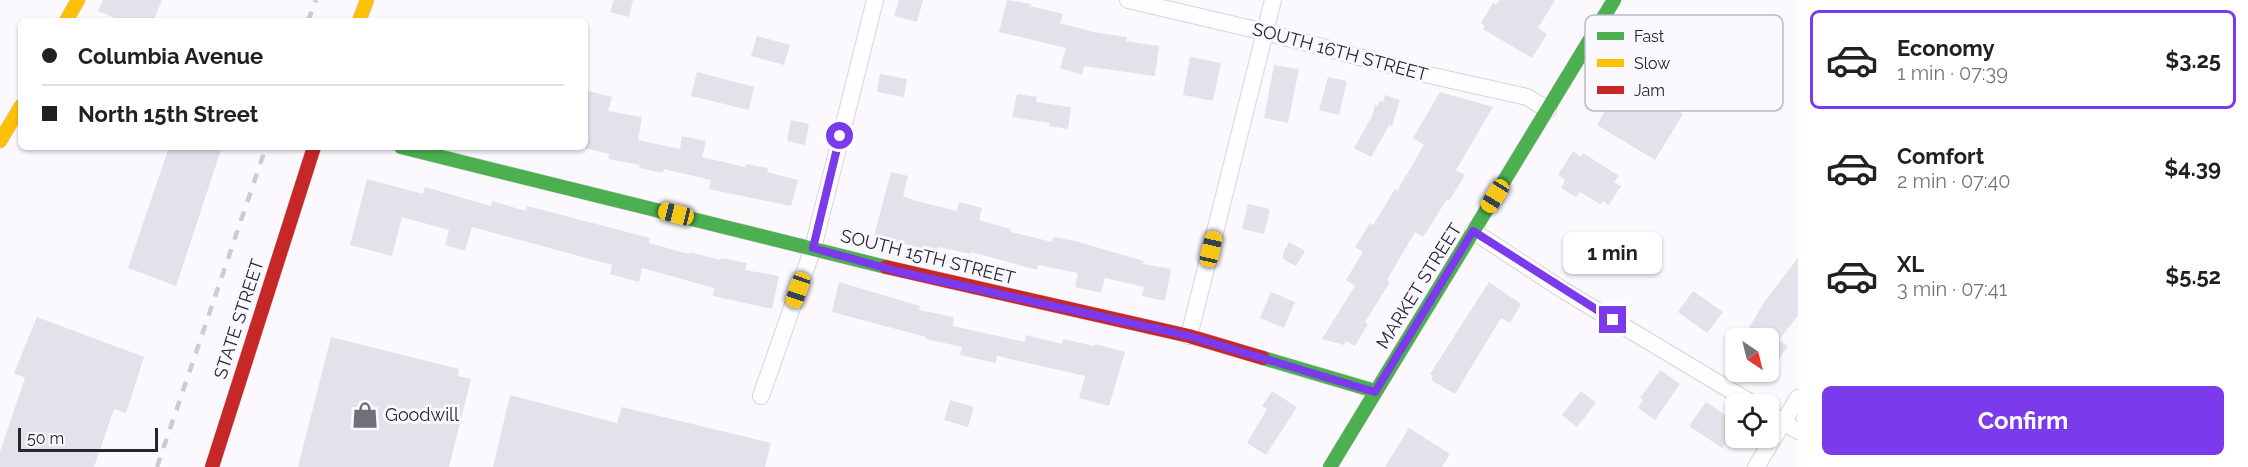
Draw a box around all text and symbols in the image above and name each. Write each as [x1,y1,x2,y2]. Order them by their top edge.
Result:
legend [1585,15,1783,111]
street label: SOUTH 16TH STREET [1250,18,1430,85]
text: Fast [1634,27,1665,46]
icon: car [1825,33,1879,87]
text: Economy [1897,35,1995,61]
text: Columbia Avenue [78,43,263,69]
text: $3.25 [2165,47,2221,73]
text: Slow [1634,54,1670,73]
text: 1 min · 07:39 [1897,61,2008,85]
text: Jam [1634,81,1665,100]
text: North 15th Street [78,101,258,127]
route start [826,122,853,149]
icon: car [1825,141,1879,195]
text: Comfort [1897,143,1984,169]
text: $4.39 [2164,155,2221,181]
text: 2 min · 07:40 [1897,169,2011,193]
car [1478,176,1512,216]
car [656,201,696,227]
street label: MARKET STREET [1372,219,1466,352]
street label: SOUTH 15TH STREET [839,225,1018,288]
car [1198,229,1224,269]
callout: 1 min [1564,233,1662,275]
text: 1 min [1587,241,1638,265]
icon: car [1825,249,1879,303]
text: XL [1897,251,1924,277]
street label: STATE STREET [209,256,268,381]
text: $5.52 [2165,263,2221,289]
car [784,270,812,310]
text: 3 min · 07:41 [1897,277,2007,301]
route end [1599,306,1626,333]
north arrow [1725,328,1779,382]
map controls [1725,328,1779,448]
button: Confirm [1822,386,2224,455]
button: locate [1725,394,1779,448]
shop icon: Goodwill [350,400,380,430]
place label: Goodwill [385,404,459,425]
scale bar [18,425,158,452]
text: 50 m [27,429,64,448]

